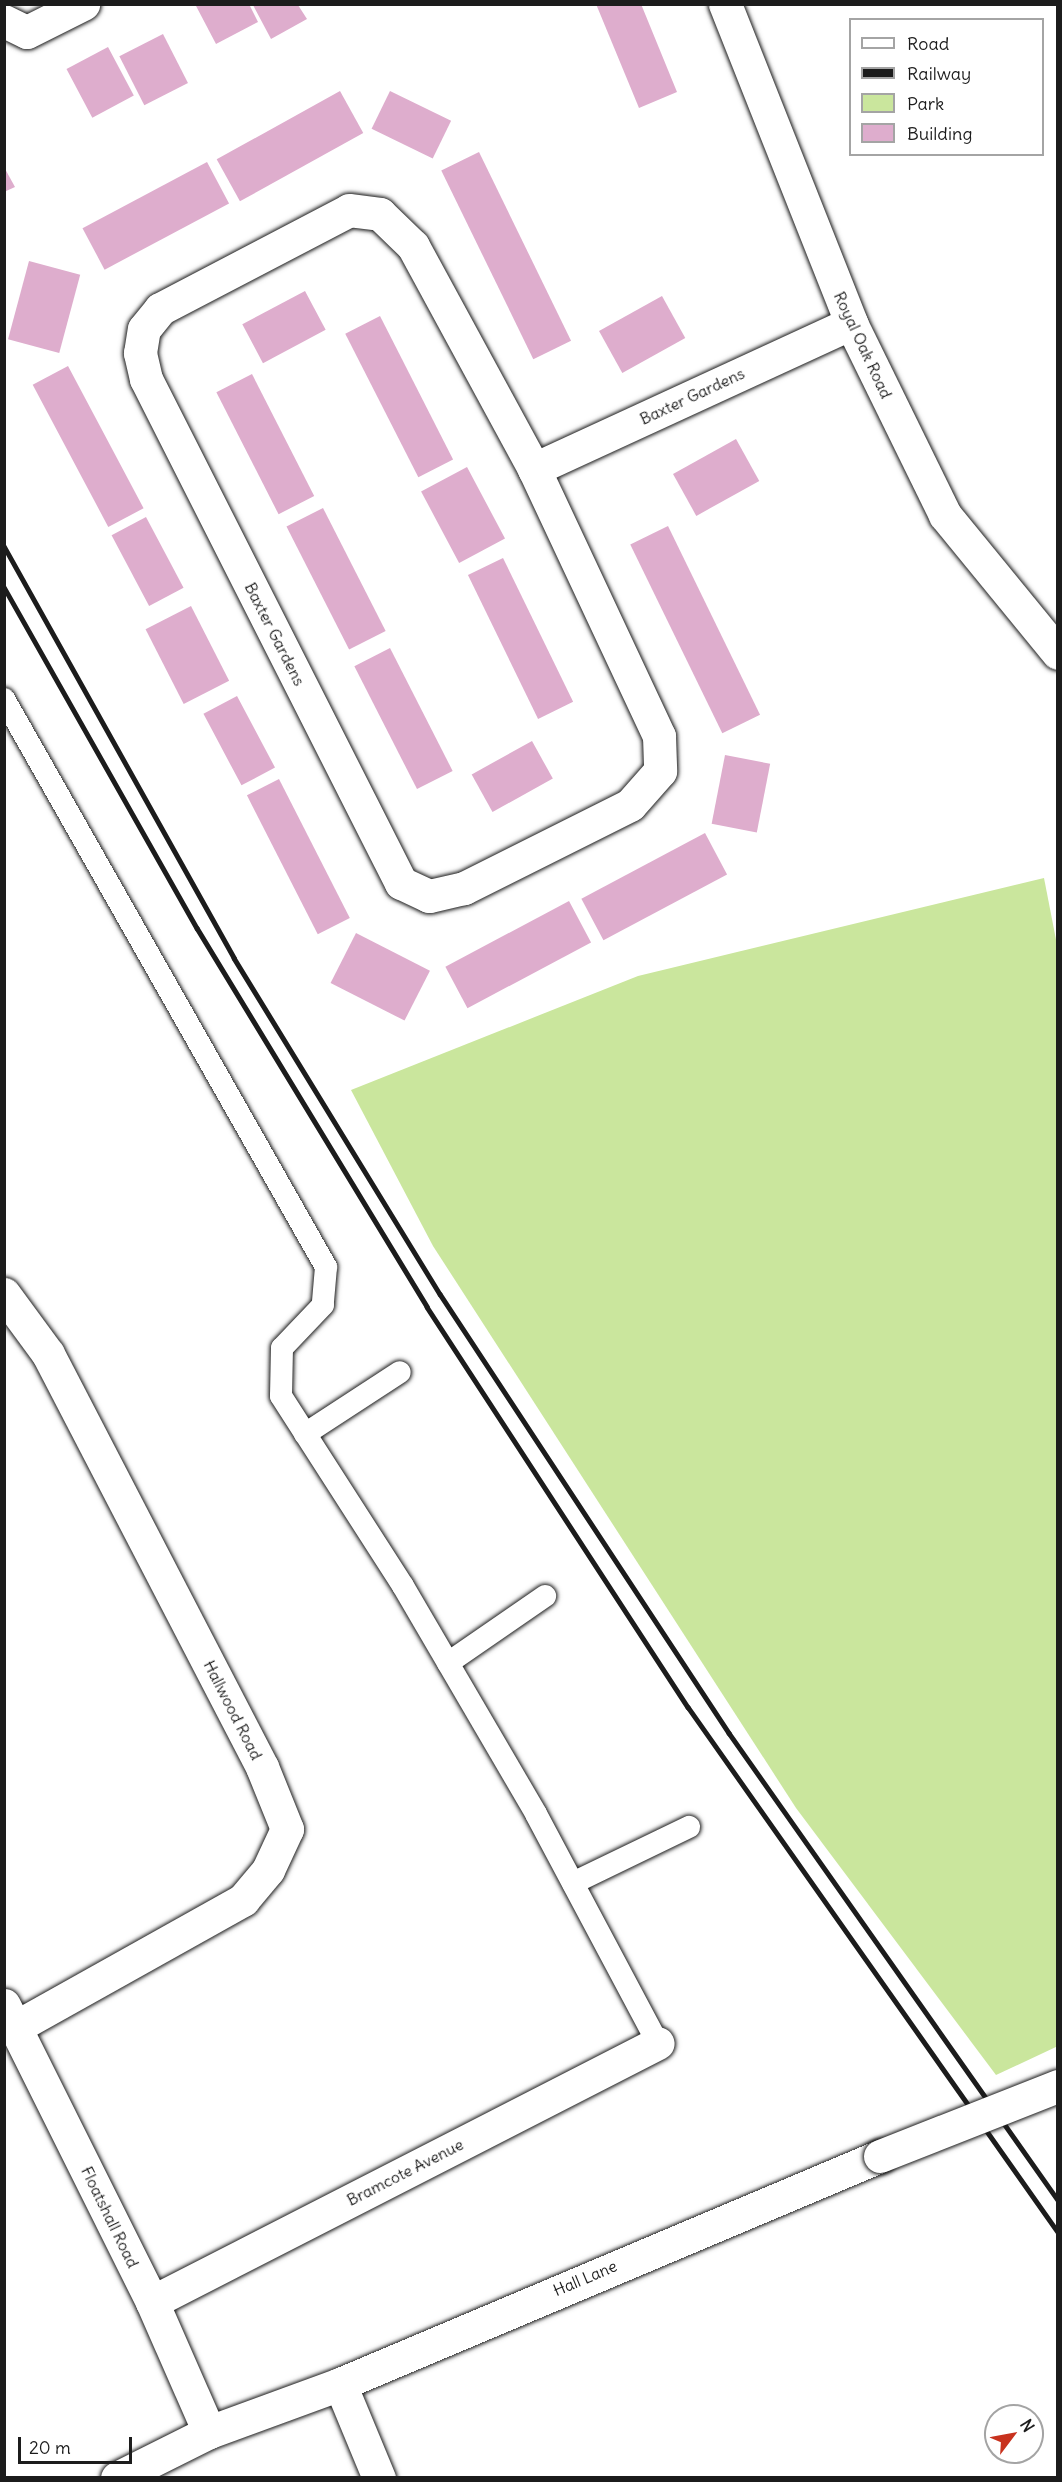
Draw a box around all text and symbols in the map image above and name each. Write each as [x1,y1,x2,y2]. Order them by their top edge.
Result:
legend [849,18,1044,156]
text: Road [907,32,949,55]
text: Railway [907,62,971,85]
text: Park [907,92,944,115]
text: Building [907,122,972,145]
street label: Royal Oak Road [830,289,896,401]
street label: Baxter Gardens [637,363,747,429]
street label: Baxter Gardens [241,579,309,689]
street label: Hallwood Road [200,1657,266,1763]
street label: Bramcote Avenue [344,2134,466,2210]
street label: Floatshall Road [77,2163,143,2271]
street label: Hall Lane [550,2256,620,2300]
north arrow [984,2404,1044,2464]
text: N [1016,2416,1039,2436]
scale bar [21,2425,135,2463]
text: 20 m [29,2436,71,2459]

